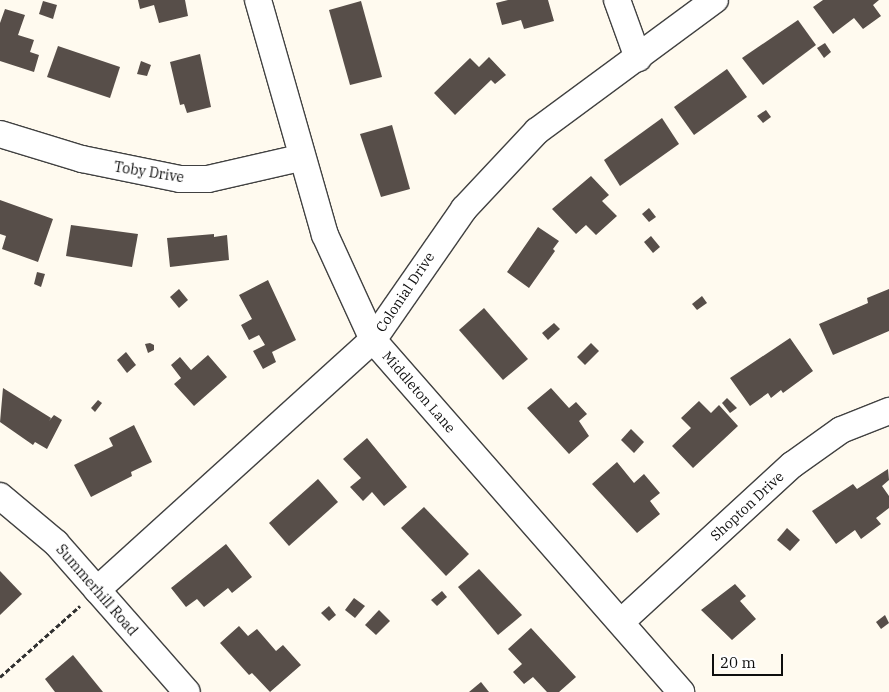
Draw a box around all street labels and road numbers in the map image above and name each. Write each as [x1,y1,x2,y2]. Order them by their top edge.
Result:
street label: Toby Drive [113,158,185,186]
street label: Colonial Drive [372,249,438,335]
street label: Middleton Lane [379,348,459,436]
street label: Shopton Drive [707,468,787,544]
street label: Summerhill Road [53,541,141,639]

